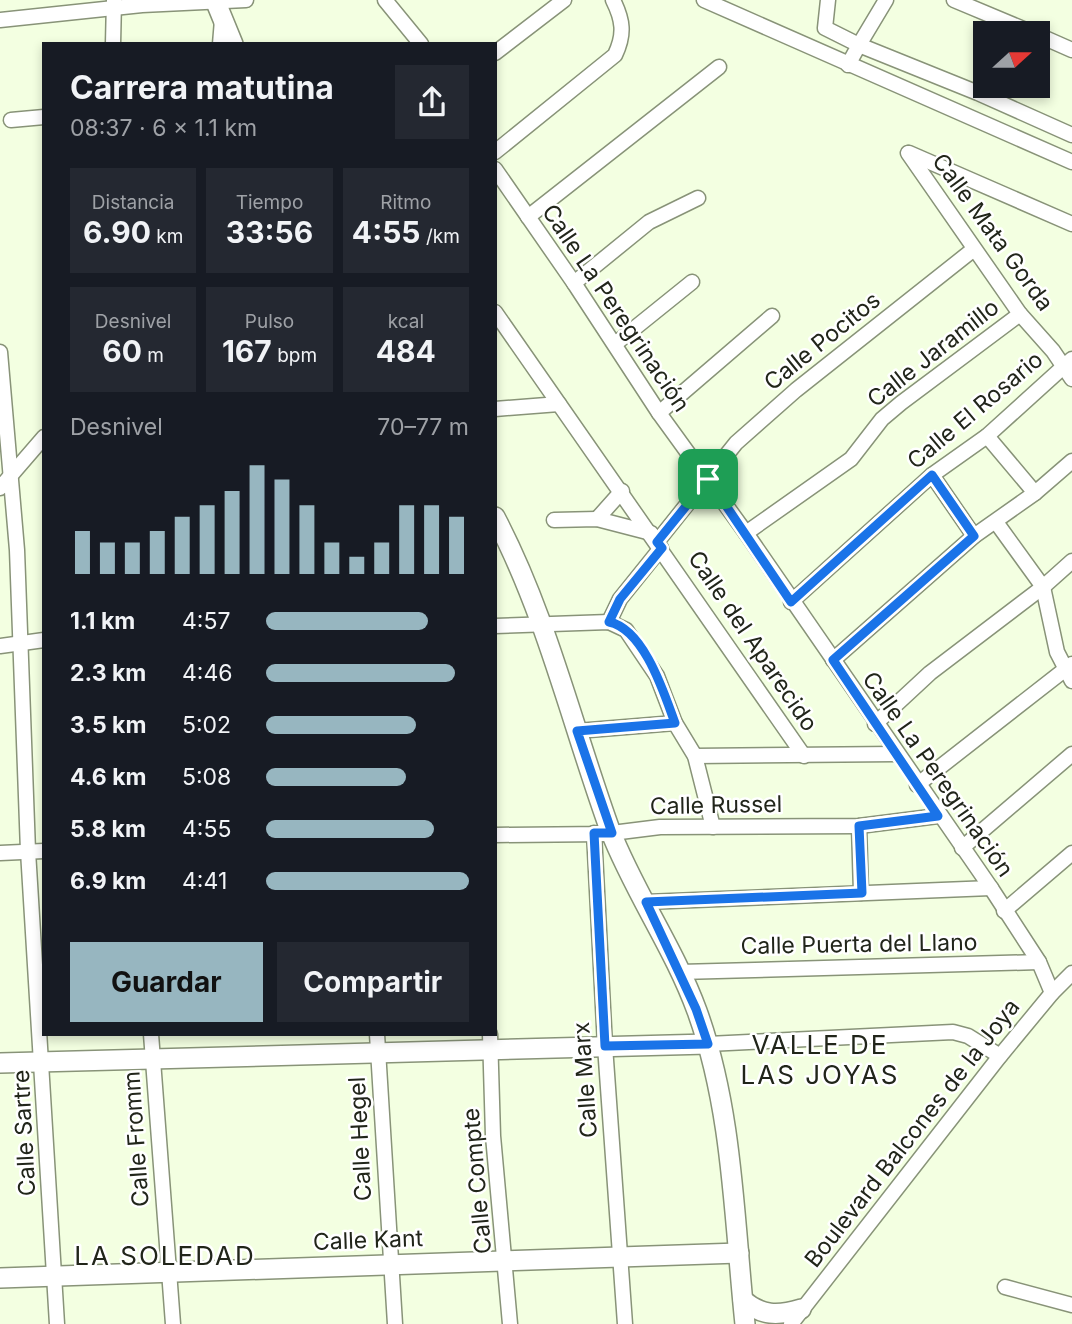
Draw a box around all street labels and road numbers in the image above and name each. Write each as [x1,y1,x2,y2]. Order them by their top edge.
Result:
street label: Calle Mata Gorda [927,148,1059,316]
street label: Calle La Peregrinación [536,199,696,417]
street label: Calle Pocitos [758,286,886,396]
street label: Calle Jaramillo [862,293,1004,413]
street label: Calle El Rosario [902,345,1048,475]
street label: Calle del Aparecido [682,545,824,737]
street label: Calle La Peregrinación [857,666,1019,882]
street label: Calle Russel [650,790,782,820]
street label: Calle Puerta del Llano [740,928,978,960]
street label: Boulevard Balcones de la Joya [799,993,1025,1273]
street label: Calle Marx [567,1021,603,1139]
street label: Calle Sartre [7,1069,41,1197]
street label: Calle Fromm [117,1070,155,1208]
street label: Calle Hegel [343,1076,377,1202]
street label: Calle Compte [457,1107,497,1255]
street label: Calle Kant [312,1224,424,1256]

